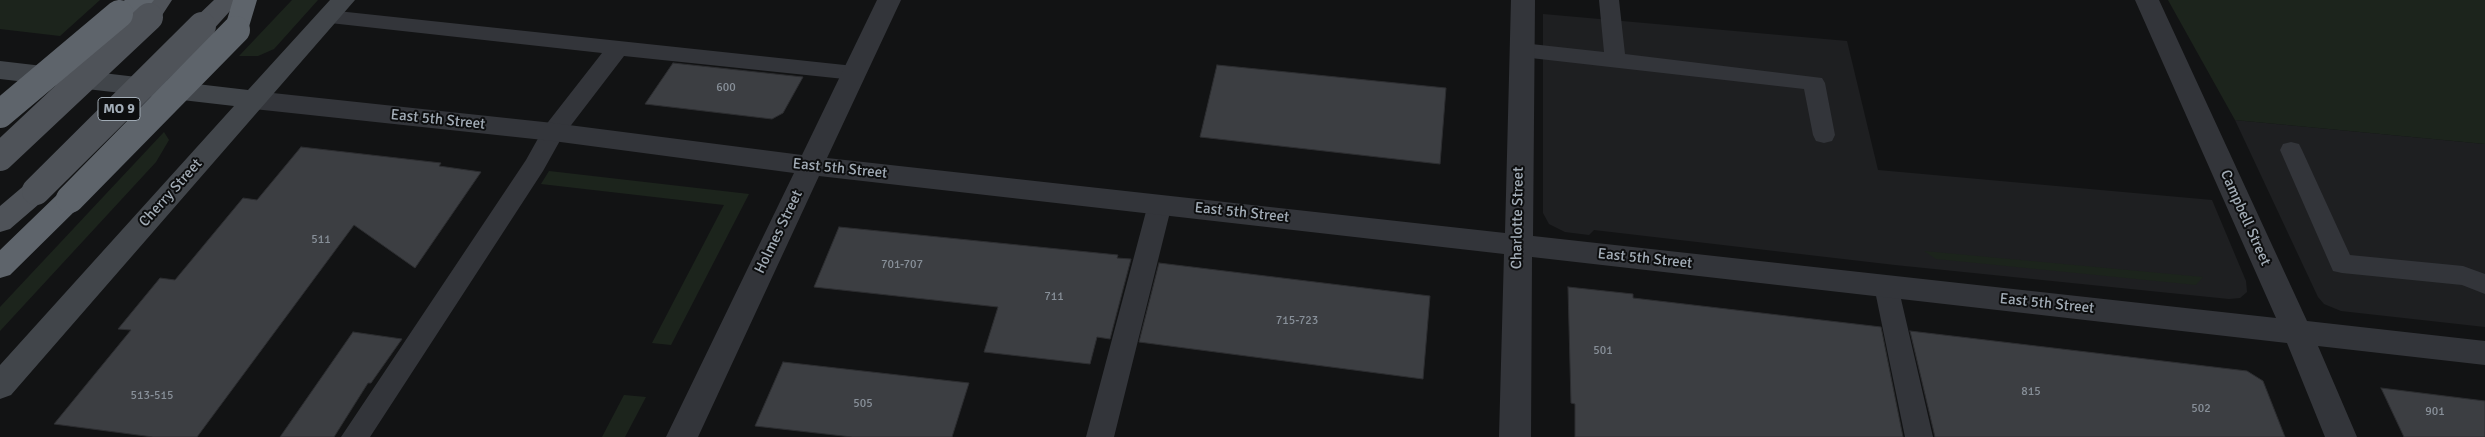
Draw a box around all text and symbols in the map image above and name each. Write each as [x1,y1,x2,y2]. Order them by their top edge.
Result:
house number: 600 [716,81,736,95]
road number: MO 9 [98,98,140,120]
street label: East 5th Street [390,106,486,134]
street label: Cherry Street [136,155,206,231]
street label: East 5th Street [792,155,888,183]
street label: Charlotte Street [1508,167,1528,269]
street label: Campbell Street [2216,167,2274,269]
street label: Holmes Street [751,187,807,277]
street label: East 5th Street [1194,199,1290,227]
house number: 511 [311,233,331,247]
street label: East 5th Street [1597,245,1693,273]
house number: 701-707 [881,258,923,272]
house number: 711 [1044,290,1064,304]
street label: East 5th Street [1999,290,2095,318]
house number: 715-723 [1276,314,1318,328]
house number: 501 [1593,344,1613,358]
house number: 815 [2021,385,2041,399]
house number: 513-515 [130,389,174,403]
house number: 505 [853,397,873,411]
house number: 502 [2191,402,2211,416]
house number: 901 [2425,405,2445,419]

